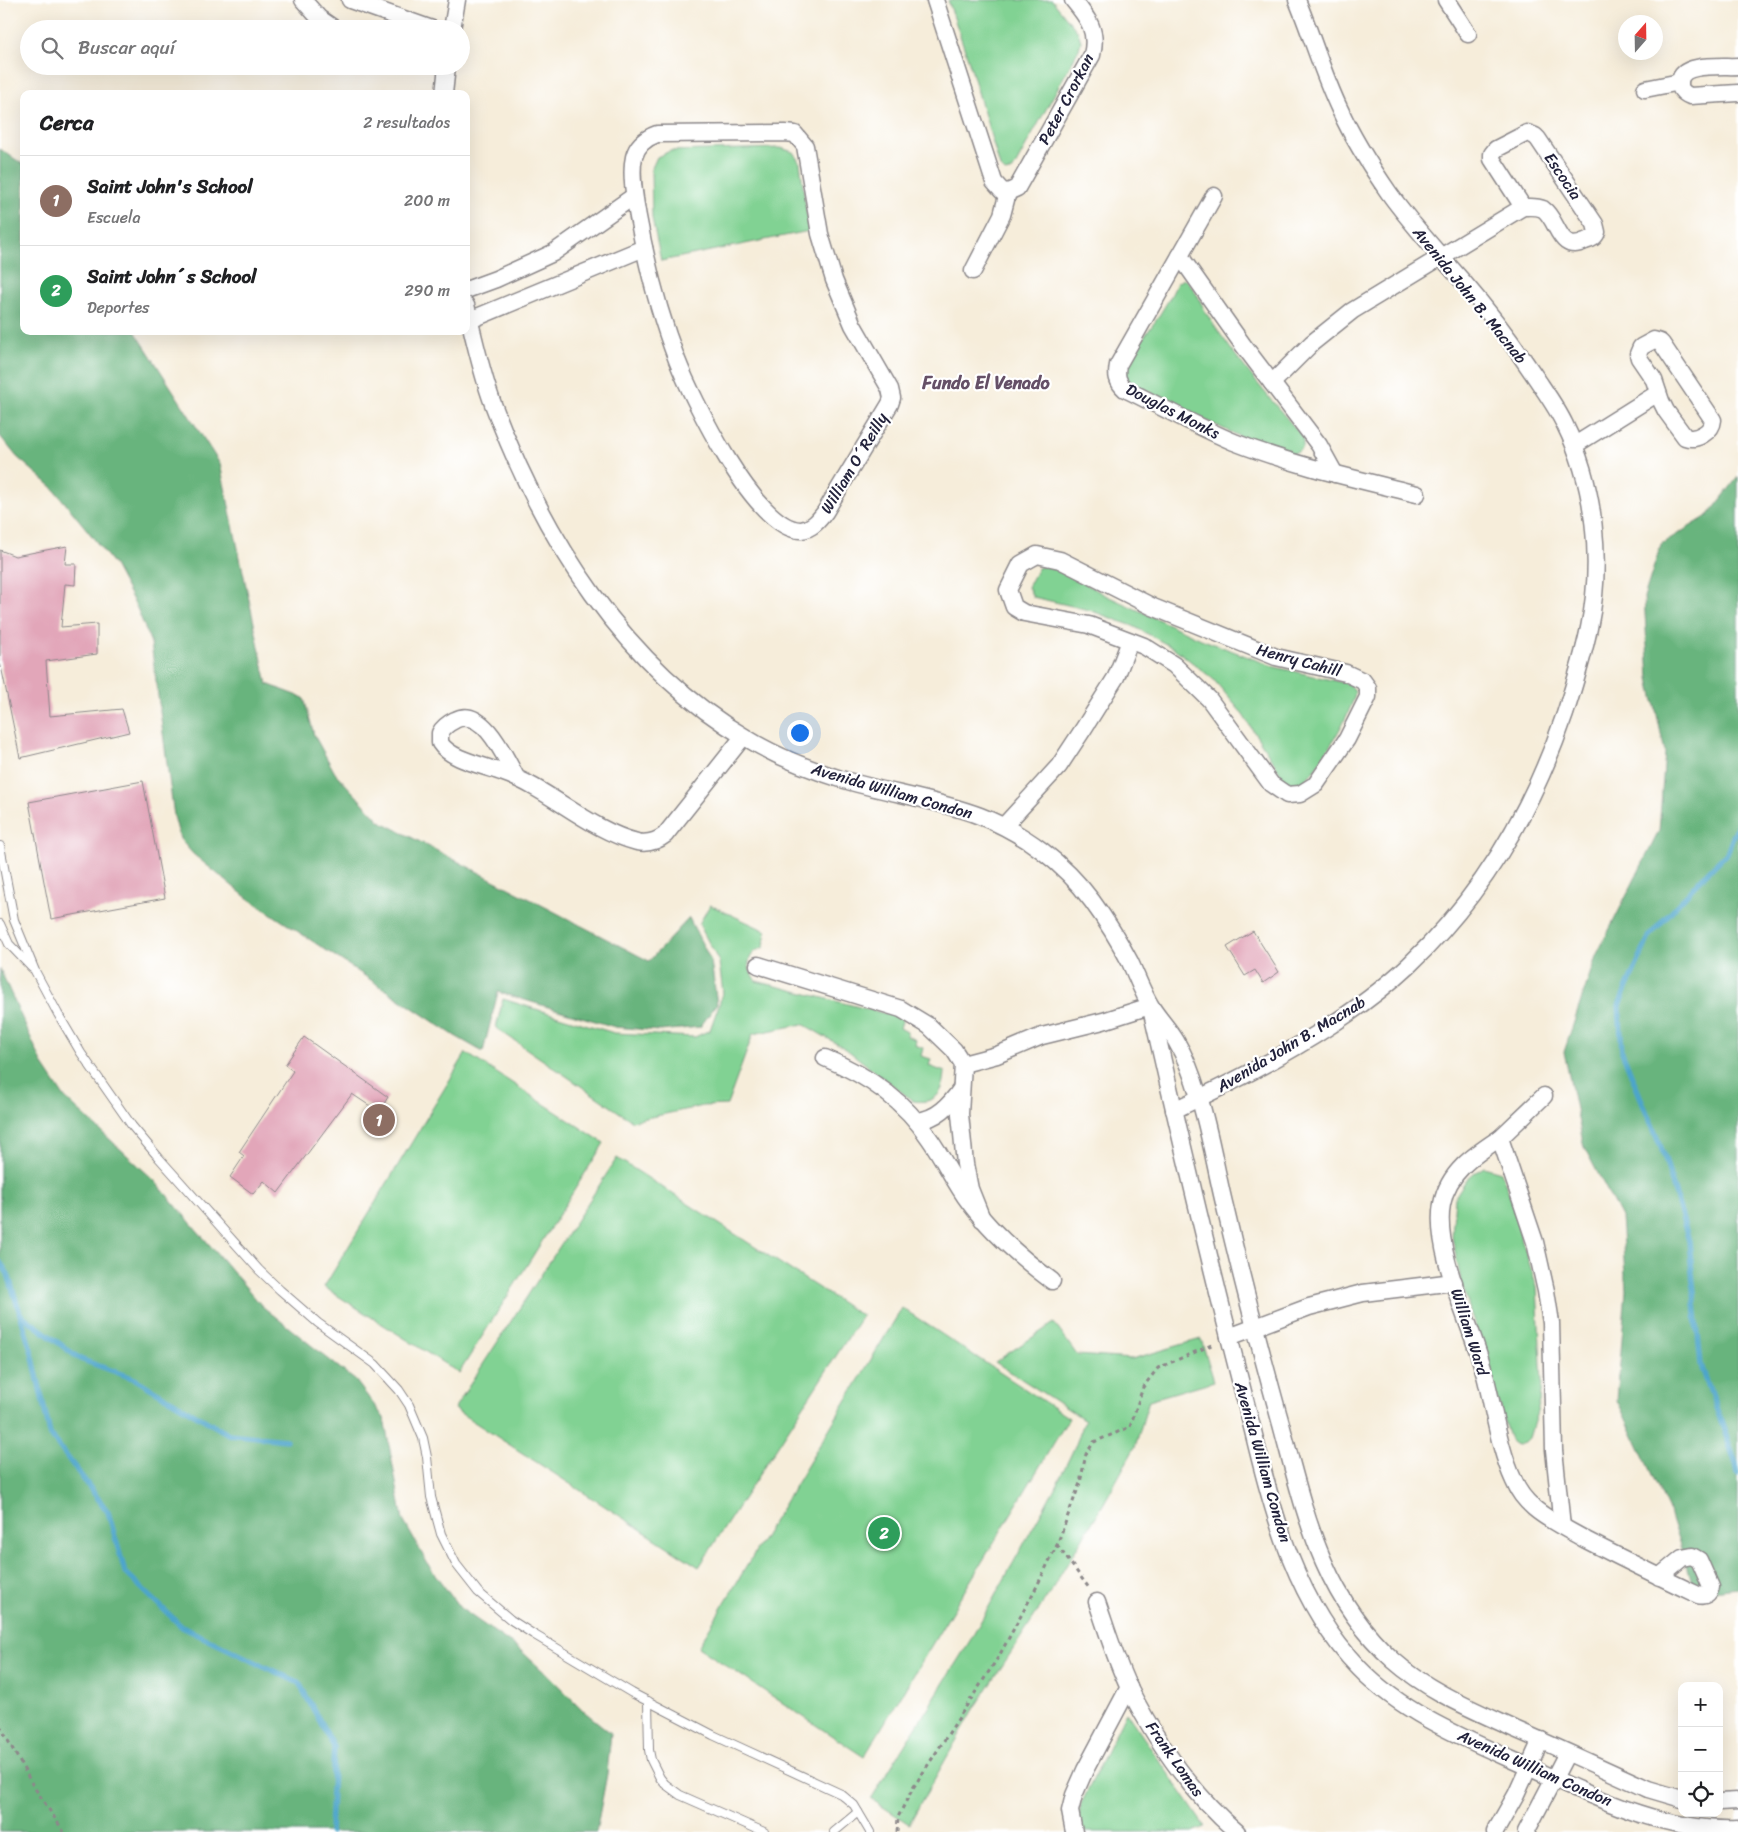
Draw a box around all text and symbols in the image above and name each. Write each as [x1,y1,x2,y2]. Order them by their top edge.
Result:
north arrow [1618,15,1663,60]
search box [20,20,470,75]
text: Buscar aquí [78,31,175,64]
icon: search [38,34,66,62]
street label: Peter Crorkan [1030,48,1102,150]
text: Cerca [40,104,94,142]
text: 2 resultados [363,108,450,137]
street label: Escocia [1536,146,1590,206]
text: Saint John's School [87,170,253,203]
text: 1 [53,186,59,215]
text: 200 m [404,186,450,215]
text: Escuela [87,203,141,232]
street label: Avenida John B. Macnab [1405,219,1535,371]
text: Saint John´s School [87,260,257,293]
text: 2 [51,276,61,305]
text: 290 m [404,276,450,305]
text: Deportes [87,293,149,322]
district label: Fundo El Venado [921,367,1051,399]
street label: Douglas Monks [1121,375,1226,447]
street label: William O´Reilly [812,406,896,519]
street label: Henry Cahill [1253,635,1345,685]
your location [787,720,813,746]
street label: Avenida William Condon [807,754,976,828]
street label: Avenida John B. Macnab [1210,988,1372,1101]
pin: 1 [363,1101,395,1139]
street label: William Ward [1442,1285,1498,1381]
street label: Avenida William Condon [1226,1377,1300,1546]
pin: 2 [868,1514,900,1552]
map controls [1678,1682,1723,1817]
button: + [1678,1682,1723,1727]
street label: Frank Lomas [1138,1715,1212,1804]
street label: Avenida William Condon [1452,1720,1617,1815]
button: − [1678,1727,1723,1772]
button: locate [1678,1772,1723,1817]

